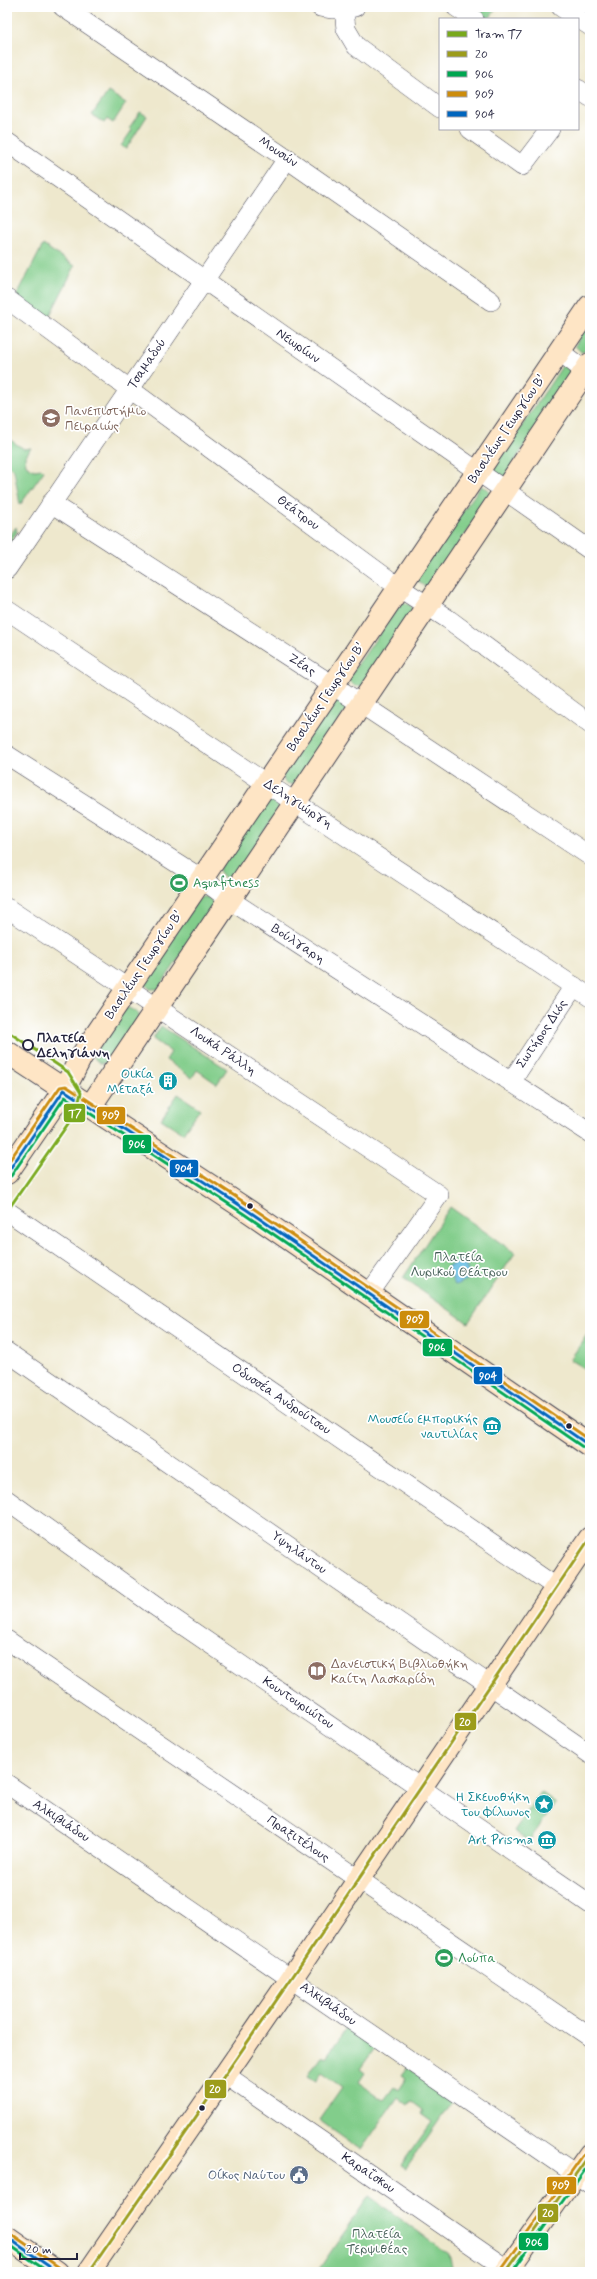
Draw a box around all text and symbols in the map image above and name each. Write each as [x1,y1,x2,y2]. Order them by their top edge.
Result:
legend [439,18,579,130]
text: Tram Τ7 [475,27,522,43]
text: 20 [475,47,488,63]
text: 906 [475,67,494,83]
text: 909 [475,87,494,103]
text: 904 [475,107,495,123]
street label: Μουσών [255,133,301,171]
street label: Νεωρίων [273,325,324,367]
street label: Τσαμαδού [124,335,170,393]
street label: Βασιλέως Γεωργίου Β' [464,371,550,487]
place label: Πανεπιστήμιο Πειραιώς [65,403,147,435]
school or university icon: Πανεπιστήμιο Πειραιώς [40,407,62,429]
street label: Θεάτρου [273,492,323,534]
street label: Βασιλέως Γεωργίου Β' [283,639,369,755]
street label: Ζέας [285,650,319,680]
street label: Δεληγιώργη [260,775,336,833]
sports icon: Aquafitness [168,872,190,894]
place label: Aquafitness [193,875,259,892]
street label: Βασιλέως Γεωργίου Β' [101,907,187,1023]
street label: Βούλγαρη [268,920,328,968]
street label: Σωτήρος Διός [513,996,571,1072]
street label: Λουκά Ράλλη [186,1022,260,1080]
place label: Πλατεία Δεληγιάννη [36,1030,110,1062]
marker: Πλατεία Δεληγιάννη [22,1039,34,1051]
place label: Οικία Μεταξά [107,1066,154,1098]
building icon: Οικία Μεταξά [157,1070,179,1092]
line badge: Τ7 [63,1103,86,1123]
line badge: 909 [96,1106,126,1125]
text: Τ7 [67,1107,82,1121]
text: 909 [102,1109,120,1123]
line badge: 906 [122,1134,152,1154]
text: 906 [129,1138,145,1152]
line badge: 904 [169,1159,199,1178]
text: 904 [175,1162,194,1176]
unlabelled marker [245,1201,255,1211]
park label: Πλατεία Λυρικού Θεάτρου [410,1249,508,1281]
line badge: 909 [399,1310,430,1329]
text: 909 [406,1313,424,1327]
line badge: 906 [422,1338,453,1357]
text: 906 [429,1341,445,1355]
street label: Οδυσσέα Ανδρούτσου [228,1359,334,1439]
line badge: 904 [473,1366,503,1385]
text: 904 [479,1370,498,1384]
place label: Μουσείο εμπορικής ναυτιλίας [368,1411,478,1443]
museum icon: Μουσείο εμπορικής ναυτιλίας [481,1415,503,1437]
unlabelled marker [564,1421,574,1431]
street label: Υψηλάντου [268,1528,330,1578]
place label: Δανειστική Βιβλιοθήκη Καίτη Λασκαρίδη [331,1656,468,1688]
library icon: Δανειστική Βιβλιοθήκη Καίτη Λασκαρίδη [306,1660,328,1682]
street label: Κουντουριώτου [259,1673,337,1733]
line badge: 20 [454,1712,477,1731]
text: 20 [459,1716,471,1730]
place label: Η Σκευοθήκη του Φίλωνος [456,1789,530,1821]
place icon: Η Σκευοθήκη του Φίλωνος [533,1793,555,1815]
street label: Αλκιβιάδου [29,1796,93,1846]
street label: Πραξιτέλους [263,1812,333,1866]
museum icon: Art Prisma [536,1829,558,1851]
place label: Art Prisma [468,1832,533,1849]
sports icon: Λούπα [433,1947,455,1969]
place label: Λούπα [458,1950,496,1967]
street label: Αλκιβιάδου [296,1978,360,2030]
line badge: 20 [204,2079,227,2099]
text: 20 [209,2083,221,2097]
unlabelled marker [197,2103,207,2113]
street label: Καραΐσκου [338,2149,398,2197]
public building icon: Οίκος Ναύτου [288,2164,310,2186]
place label: Οίκος Ναύτου [208,2167,285,2184]
line badge: 909 [546,2176,577,2195]
text: 909 [552,2179,570,2193]
line badge: 20 [537,2203,559,2223]
text: 20 [542,2207,554,2221]
park label: Πλατεία Τερψιθέας [347,2226,408,2258]
line badge: 906 [518,2232,549,2251]
scale bar [20,2235,77,2261]
text: 906 [526,2236,542,2250]
text: 20 m [26,2242,52,2258]

